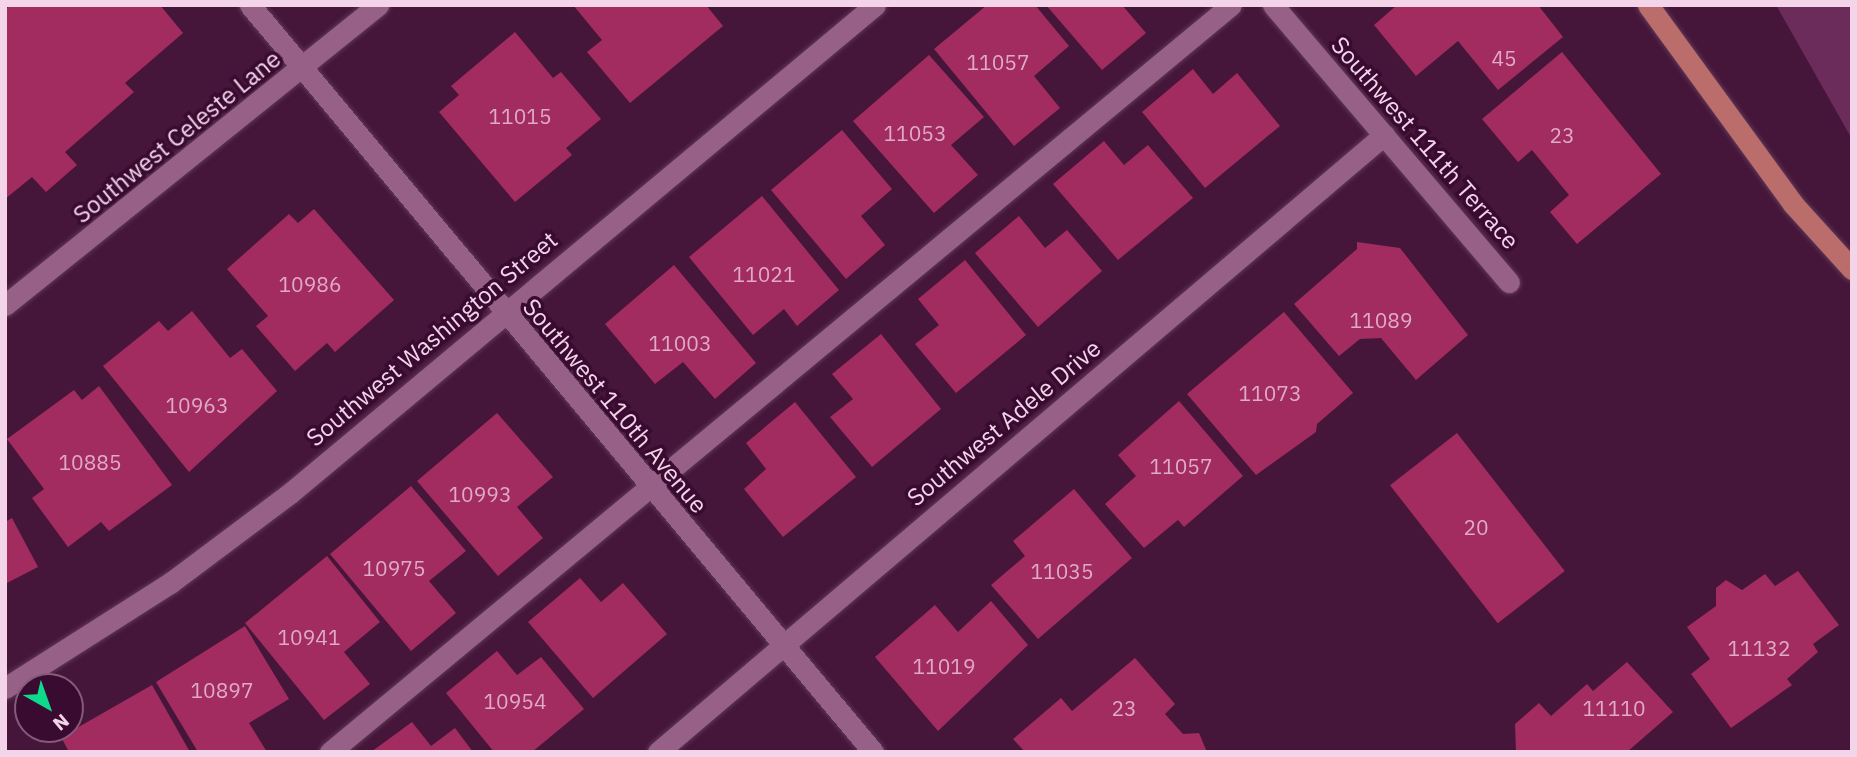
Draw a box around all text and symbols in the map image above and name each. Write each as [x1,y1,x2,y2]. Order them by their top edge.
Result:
street label: Southwest 111th Terrace [1325,31,1525,255]
street label: Southwest Celeste Lane [68,45,286,229]
house number: 45 [1491,45,1517,71]
house number: 11057 [967,49,1029,75]
house number: 11015 [489,103,551,129]
house number: 11053 [884,120,946,146]
house number: 23 [1549,122,1575,148]
street label: Southwest Washington Street [301,226,563,452]
house number: 11021 [733,261,795,287]
house number: 10986 [279,271,341,297]
street label: Southwest 110th Avenue [517,293,713,519]
house number: 11089 [1350,307,1412,333]
house number: 11003 [649,330,711,356]
street label: Southwest Adele Drive [901,334,1107,512]
house number: 11073 [1239,380,1301,406]
house number: 10963 [166,392,228,418]
house number: 10885 [59,449,121,475]
house number: 11057 [1150,453,1212,479]
house number: 10993 [449,481,511,507]
house number: 20 [1463,514,1489,540]
house number: 10975 [363,555,425,581]
house number: 11035 [1031,558,1093,584]
house number: 10941 [278,624,340,650]
house number: 11132 [1728,635,1790,661]
house number: 11019 [913,653,975,679]
north arrow [14,673,84,743]
house number: 10897 [191,677,253,703]
house number: 10954 [484,688,546,714]
house number: 23 [1111,695,1137,721]
house number: 11110 [1583,695,1645,721]
text: N [48,709,74,736]

